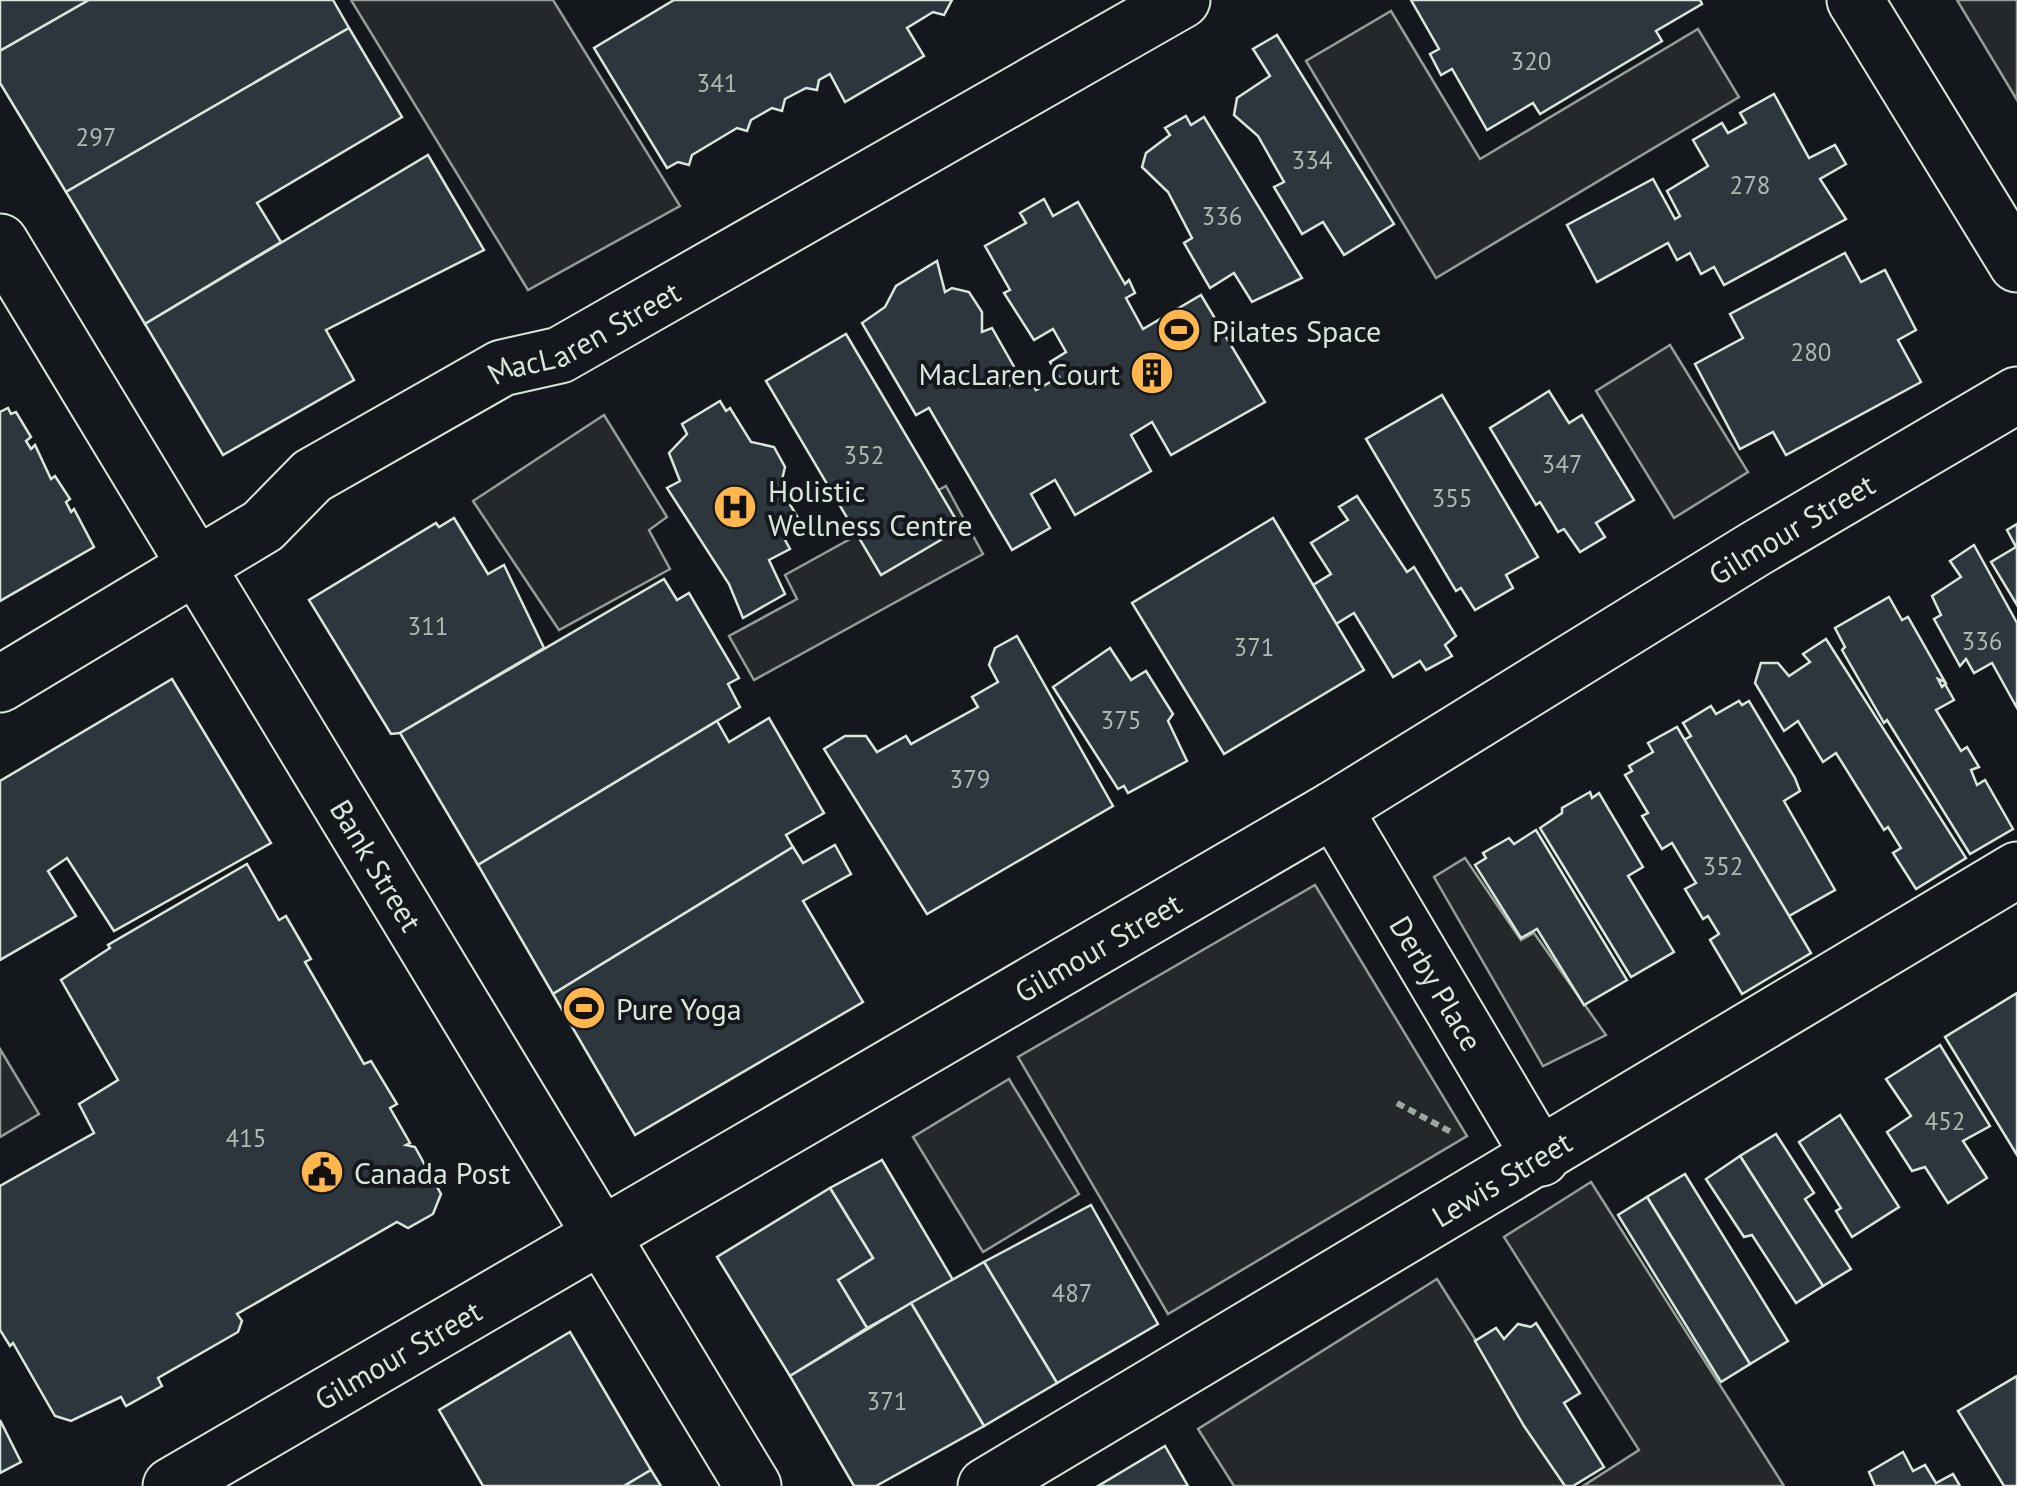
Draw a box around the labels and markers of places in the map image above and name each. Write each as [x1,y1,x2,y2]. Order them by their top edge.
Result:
sports icon: Pilates Space [1156,307,1202,353]
place label: Pilates Space [1212,311,1381,350]
building icon: MacLaren Court [1129,350,1175,396]
place label: MacLaren Court [919,354,1120,393]
place label: Holistic Wellness Centre [768,471,973,544]
hospital icon: Holistic Wellness Centre [712,484,758,530]
sports icon: Pure Yoga [561,985,607,1031]
place label: Pure Yoga [616,989,742,1028]
public building icon: Canada Post [299,1149,345,1195]
place label: Canada Post [354,1153,510,1192]

